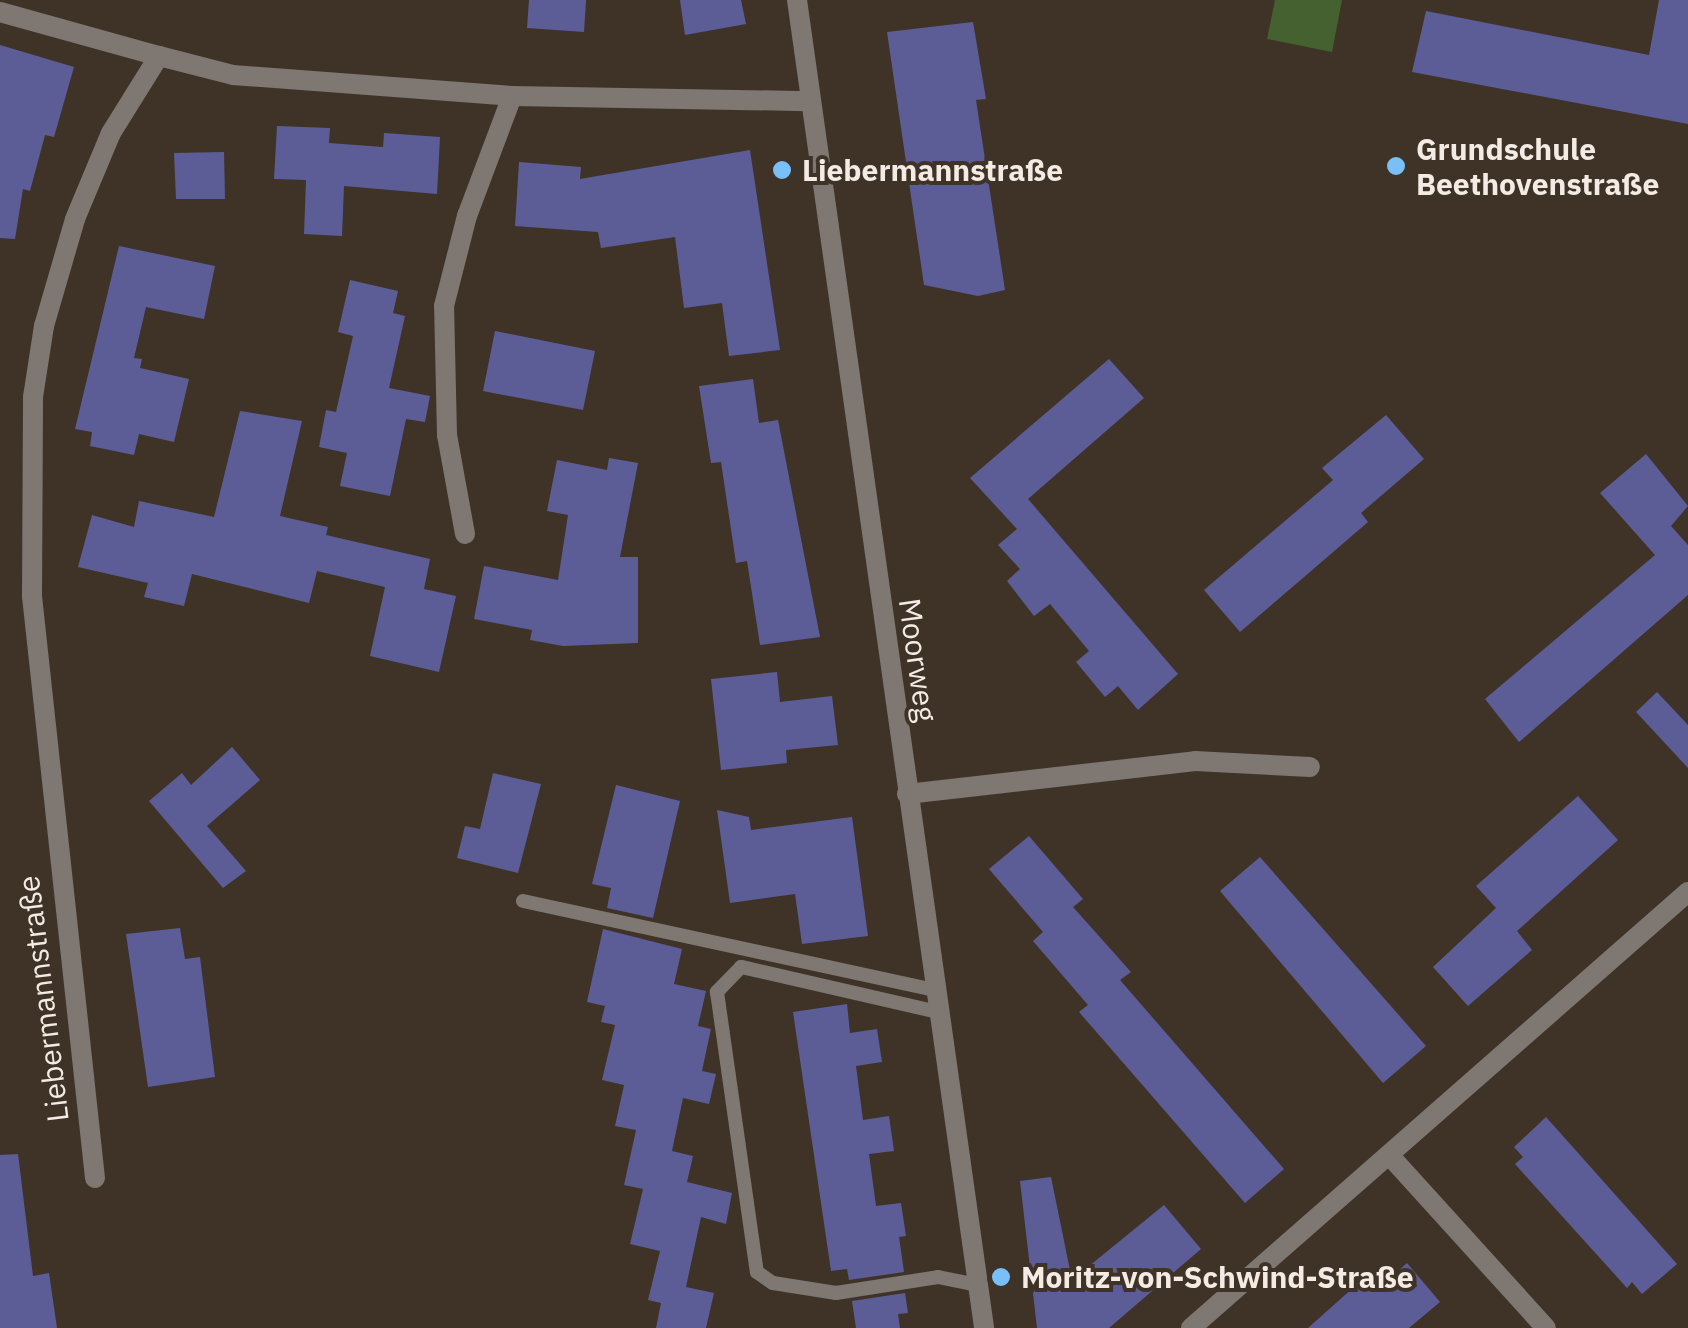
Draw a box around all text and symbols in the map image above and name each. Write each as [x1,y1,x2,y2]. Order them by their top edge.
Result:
place label: Grundschule Beethovenstraße [1416,131,1659,202]
place label: Liebermannstraße [802,152,1063,188]
marker: Grundschule Beethovenstraße [1385,155,1407,177]
marker: Liebermannstraße [771,159,793,181]
street label: Moorweg [892,596,944,724]
street label: Liebermannstraße [10,874,76,1124]
place label: Moritz-von-Schwind-Straße [1021,1259,1414,1295]
marker: Moritz-von-Schwind-Straße [990,1266,1012,1288]

